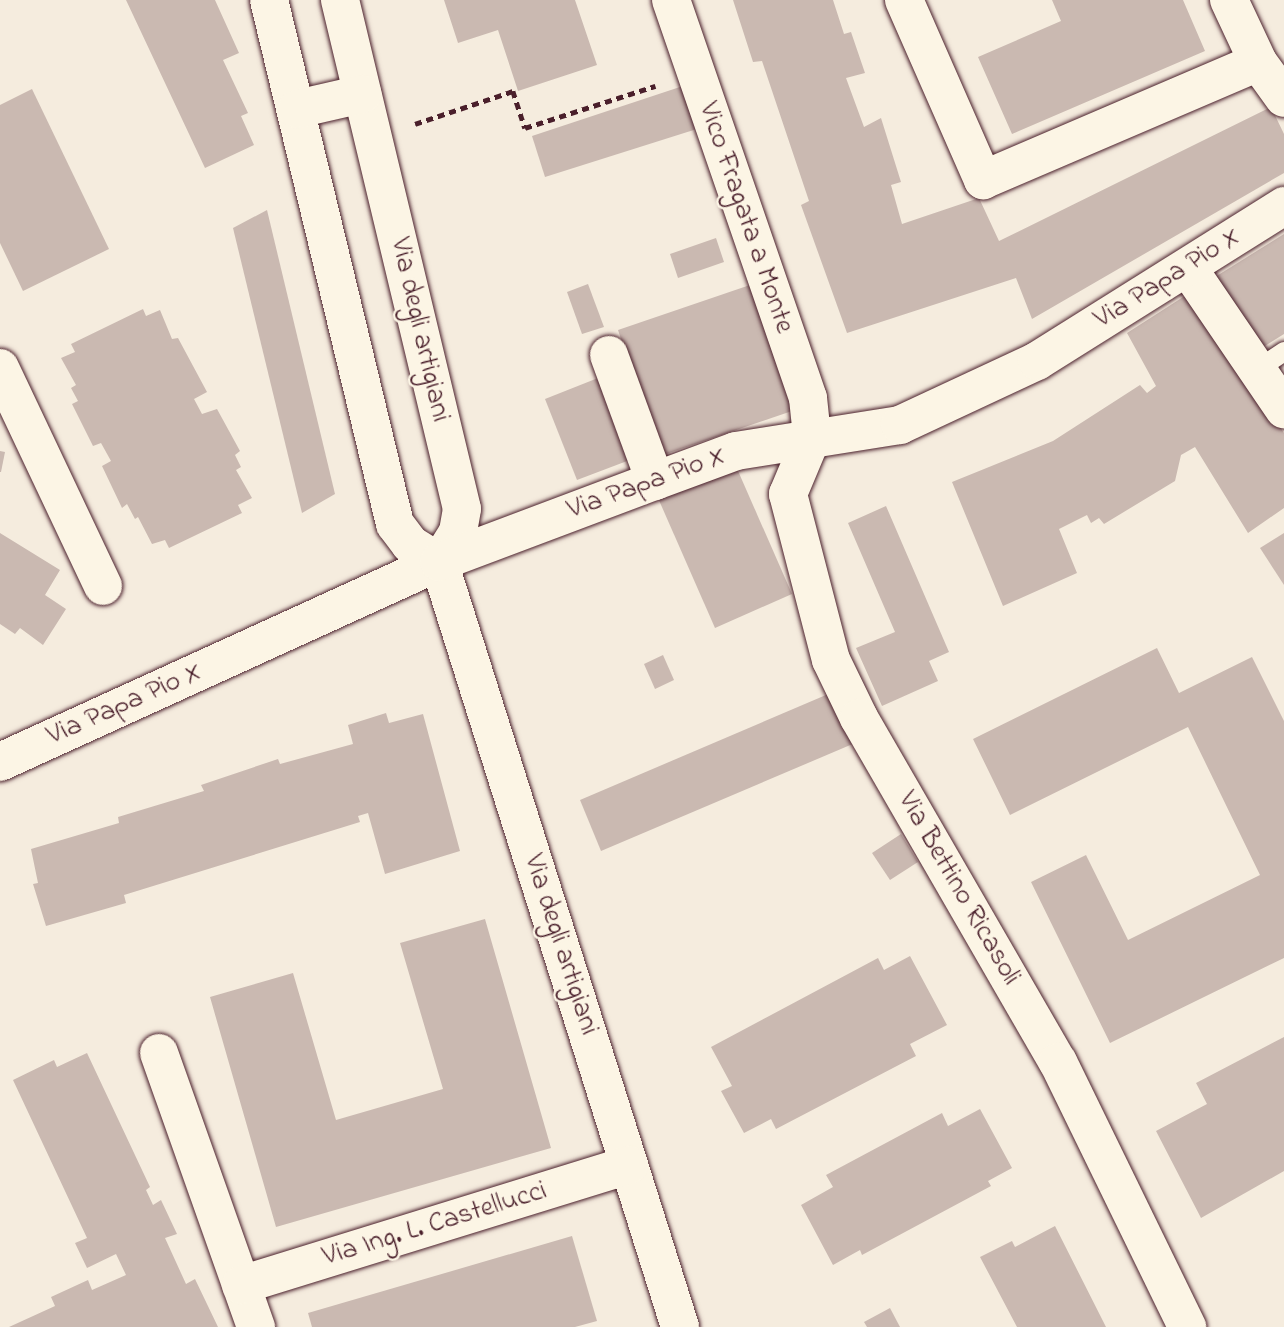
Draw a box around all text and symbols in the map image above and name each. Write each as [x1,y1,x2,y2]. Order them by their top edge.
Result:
street label: Vico Fragata a Monte [690,98,800,338]
street label: Via Papa Pio X [1089,221,1247,337]
street label: Via degli artigiani [381,235,457,425]
street label: Via Papa Pio X [563,440,731,528]
street label: Via Papa Pio X [42,656,208,754]
street label: Via Bettino Ricasoli [889,786,1027,992]
street label: Via degli artigiani [515,850,605,1040]
street label: Via Ing. L. Castellucci [319,1175,551,1275]

